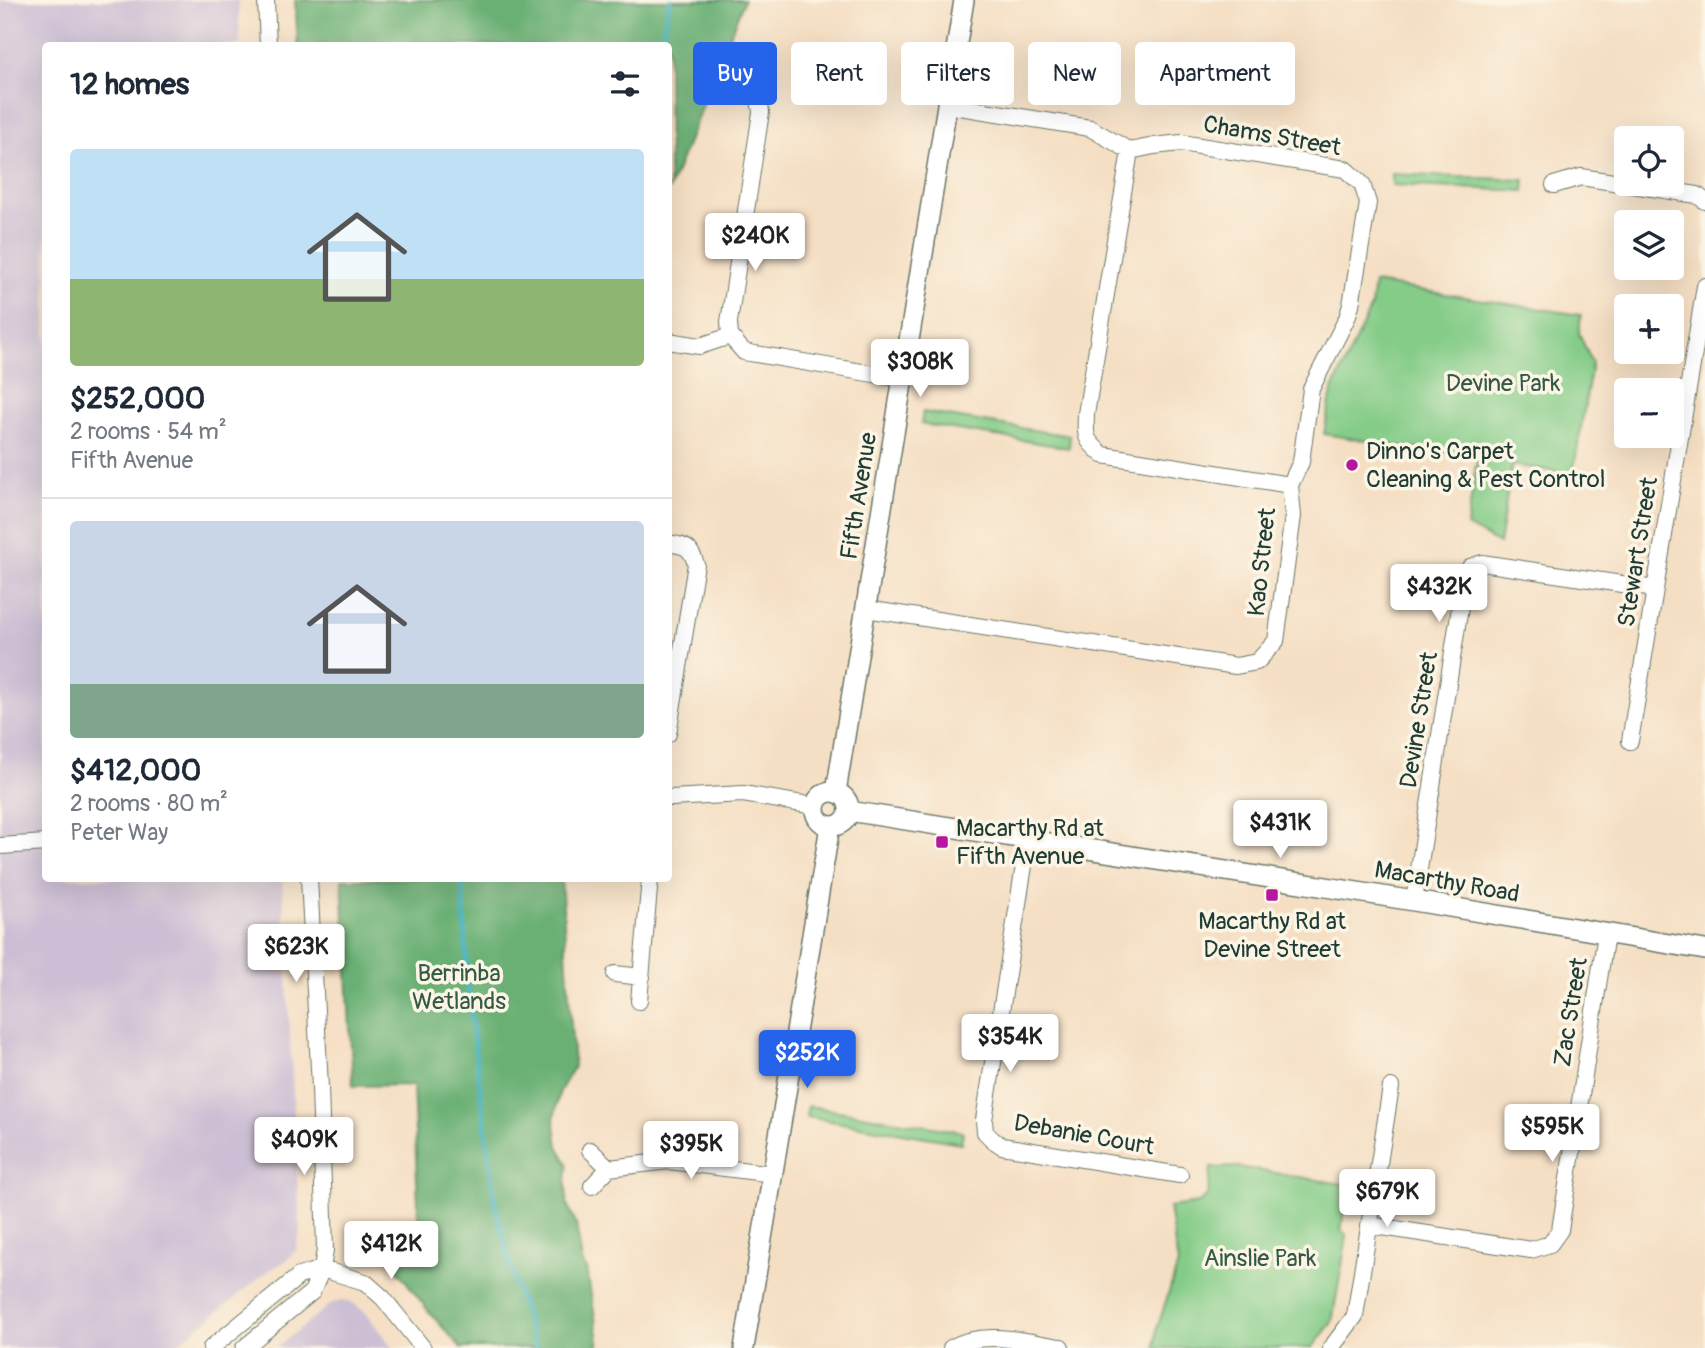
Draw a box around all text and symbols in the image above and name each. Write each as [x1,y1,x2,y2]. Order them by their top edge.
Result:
chip: Buy [693,42,777,105]
chip: Rent [791,42,887,105]
chip: Filters [901,42,1014,105]
chip: New [1028,42,1121,105]
chip: Apartment [1135,42,1295,105]
icon: filters [606,65,644,103]
text: 12 homes [70,66,189,103]
street label: Chams Street [1201,110,1343,162]
map controls [1614,126,1684,448]
button: locate [1614,126,1684,196]
icon: home [294,194,420,320]
button: layers [1614,210,1684,280]
pin: $240K [706,214,804,273]
text: $240K [721,221,789,250]
button: + [1614,294,1684,364]
pin: $308K [871,340,969,399]
text: $308K [887,347,953,376]
park label: Devine Park [1446,369,1560,398]
button: − [1614,378,1684,448]
text: $252,000 [70,380,205,417]
text: 2 rooms · 54 m² [70,417,227,446]
street label: Fifth Avenue [835,430,883,562]
place label: Dinno's Carpet Cleaning & Pest Control [1366,437,1605,494]
text: Fifth Avenue [70,446,193,475]
marker: Dinno's Carpet Cleaning & Pest Control [1344,457,1360,473]
street label: Stewart Street [1612,475,1664,629]
street label: Kao Street [1242,506,1282,618]
pin: $432K [1390,564,1488,624]
icon: home [294,566,420,692]
text: $432K [1406,572,1472,601]
street label: Devine Street [1394,650,1444,790]
text: $412,000 [70,752,201,789]
text: 2 rooms · 80 m² [70,789,228,818]
pin: $431K [1231,800,1329,860]
text: $431K [1249,808,1311,837]
place label: Macarthy Rd at Fifth Avenue [956,814,1104,871]
text: Peter Way [70,818,168,847]
marker: Macarthy Rd at Fifth Avenue [934,834,950,850]
street label: Macarthy Road [1372,855,1522,909]
marker: Macarthy Rd at Devine Street [1264,887,1280,903]
place label: Macarthy Rd at Devine Street [1198,907,1346,964]
pin: $623K [247,925,345,984]
text: $623K [264,932,328,961]
street label: Zac Street [1548,955,1594,1069]
park label: Berrinba Wetlands [412,959,506,1016]
pin: $354K [961,1014,1059,1074]
text: $354K [978,1022,1042,1051]
pin: $252K [758,1030,856,1090]
text: $252K [775,1038,839,1067]
pin: $595K [1503,1104,1601,1164]
street label: Debanie Court [1012,1108,1157,1162]
text: $595K [1520,1112,1584,1141]
pin: $409K [255,1118,353,1177]
pin: $395K [642,1122,740,1181]
text: $409K [270,1125,338,1154]
text: $395K [659,1129,723,1158]
pin: $679K [1338,1170,1436,1229]
text: $679K [1355,1177,1419,1206]
pin: $412K [342,1222,440,1281]
text: $412K [360,1229,422,1258]
park label: Ainslie Park [1204,1244,1316,1273]

